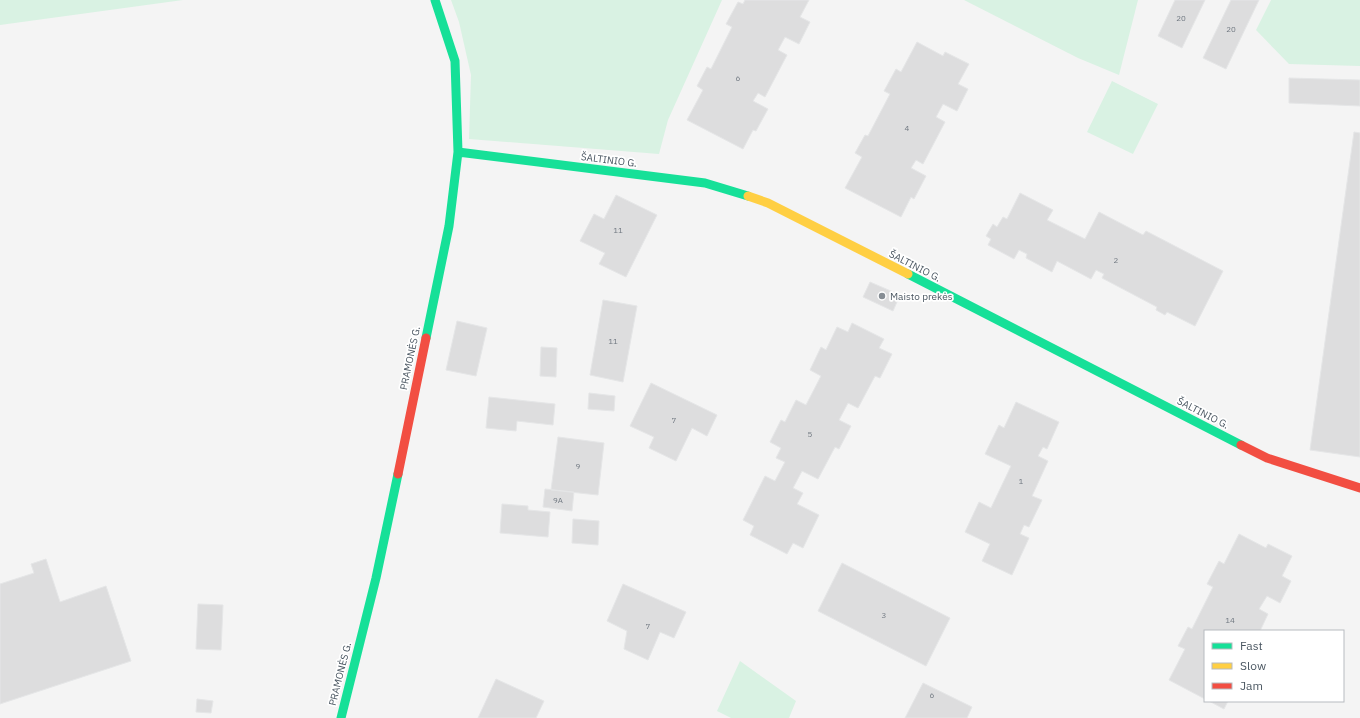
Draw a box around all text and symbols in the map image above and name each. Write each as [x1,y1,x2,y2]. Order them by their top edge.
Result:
house number: 20 [1176,13,1186,23]
house number: 20 [1226,24,1236,34]
house number: 6 [736,73,741,83]
house number: 4 [905,123,910,133]
street label: ŠALTINIO G. [580,150,638,170]
house number: 11 [613,225,623,235]
street label: ŠALTINIO G. [887,247,943,285]
house number: 2 [1114,255,1119,265]
place label: Maisto prekės [890,290,953,303]
marker: Maisto prekės [877,291,887,301]
street label: PRAMONĖS G. [397,325,423,391]
house number: 11 [608,336,618,346]
street label: ŠALTINIO G. [1175,394,1231,432]
house number: 7 [672,415,677,425]
house number: 5 [808,429,813,439]
house number: 9 [576,461,581,471]
house number: 1 [1019,476,1024,486]
house number: 9A [553,495,563,505]
house number: 3 [882,610,887,620]
house number: 14 [1225,615,1235,625]
house number: 7 [646,621,651,631]
legend [1204,630,1344,702]
text: Fast [1240,638,1263,653]
street label: PRAMONĖS G. [326,641,354,707]
text: Slow [1240,658,1266,673]
text: Jam [1240,678,1263,693]
house number: 6 [930,690,935,700]

